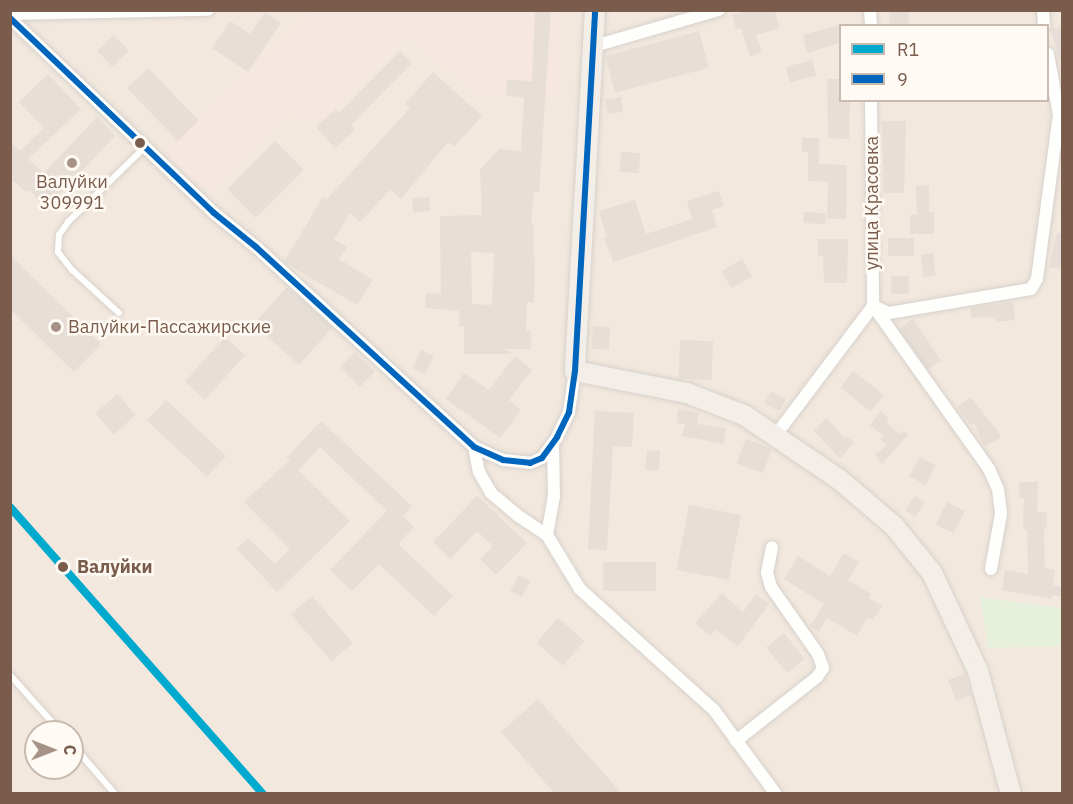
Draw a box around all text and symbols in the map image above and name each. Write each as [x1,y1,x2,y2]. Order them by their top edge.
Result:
legend [839,24,1049,102]
text: R1 [897,38,919,61]
text: 9 [897,68,908,91]
street label: улица Красовка [861,136,883,270]
unlabelled marker [134,137,146,149]
marker: Валуйки 309991 [65,156,79,170]
place label: Валуйки 309991 [36,172,108,214]
place label: Валуйки-Пассажирские [68,316,271,338]
marker: Валуйки-Пассажирские [49,320,63,334]
place label: Валуйки [77,556,153,578]
marker: Валуйки [54,558,72,576]
north arrow [24,720,84,780]
text: С [60,745,80,755]

